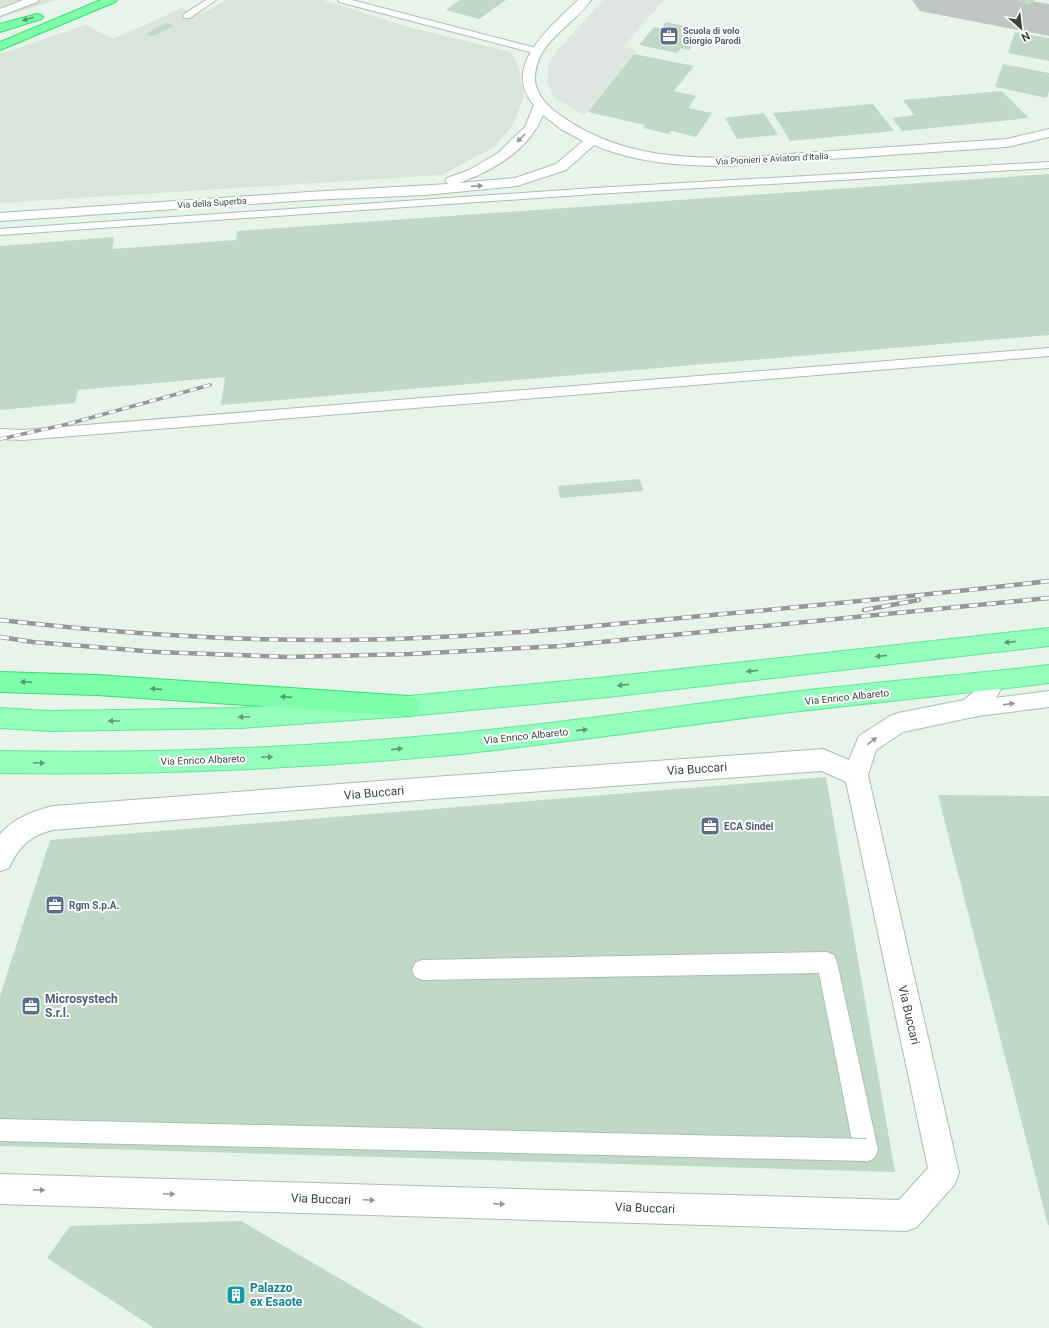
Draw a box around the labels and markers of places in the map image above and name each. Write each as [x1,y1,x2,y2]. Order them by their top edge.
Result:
office icon: Scuola di volo Giorgio Parodi [658,25,680,47]
place label: Scuola di volo Giorgio Parodi [683,26,741,46]
office icon: ECA Sindel [699,815,721,837]
place label: ECA Sindel [724,821,774,832]
office icon: Rgm S.p.A. [44,894,66,916]
place label: Rgm S.p.A. [69,900,120,911]
place label: Microsystech S.r.l. [45,992,118,1020]
office icon: Microsystech S.r.l. [20,995,42,1017]
place label: Palazzo ex Esaote [250,1281,303,1309]
building icon: Palazzo ex Esaote [225,1284,247,1306]

